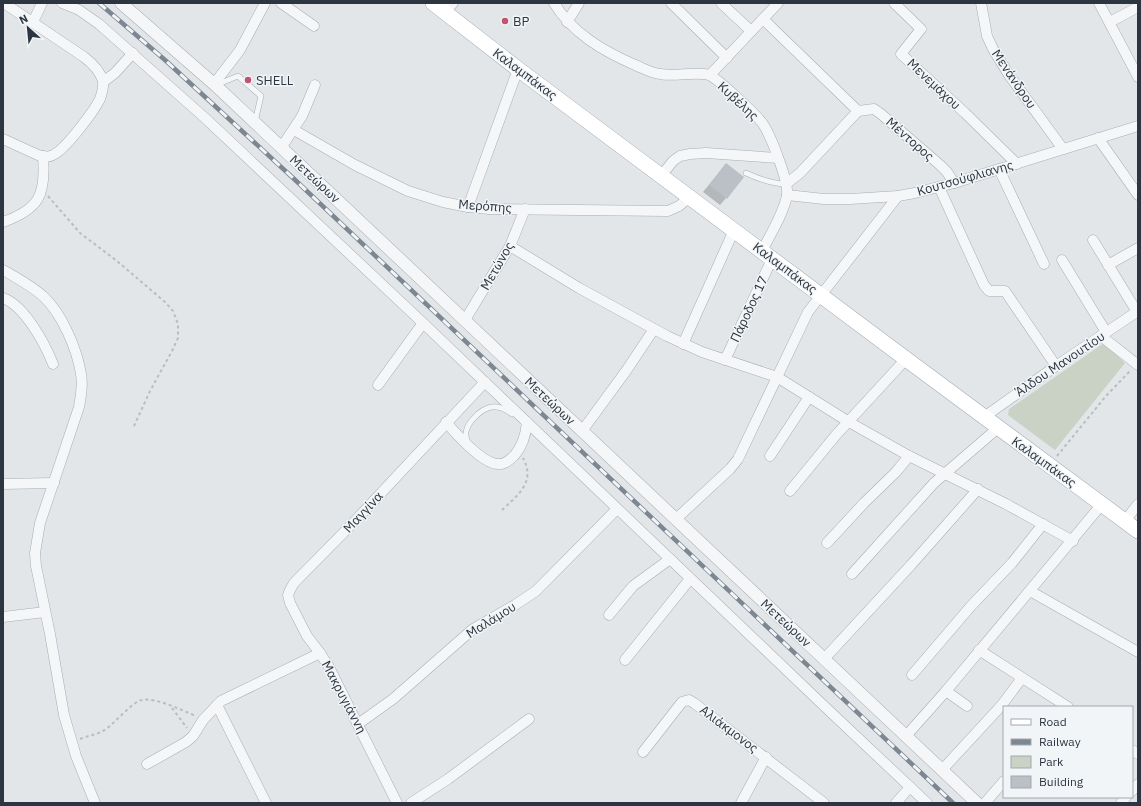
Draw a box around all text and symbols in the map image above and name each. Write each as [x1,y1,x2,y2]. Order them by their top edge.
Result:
north arrow [8,8,48,48]
text: N [17,11,30,27]
place label: BP [513,13,529,30]
marker: BP [500,16,510,26]
street label: Καλαμπάκας [489,44,561,104]
street label: Μενάνδρου [988,46,1040,112]
street label: Μενεμάχου [904,55,964,113]
place label: SHELL [256,72,294,89]
marker: SHELL [243,75,253,85]
street label: Κυβέλης [714,78,762,124]
street label: Μέντορος [882,113,938,165]
street label: Μετεώρων [286,151,344,207]
street label: Κουτσούφλιανης [915,156,1015,200]
street label: Μερόπης [458,196,512,216]
street label: Καλαμπάκας [749,238,821,298]
street label: Μετώνος [476,239,518,293]
street label: Πάροδος 17 [726,273,772,345]
street label: Άλδου Μανουτίου [1012,328,1108,400]
street label: Μετεώρων [521,373,579,429]
street label: Καλαμπάκας [1008,433,1080,491]
street label: Μαγγίνα [339,488,387,536]
street label: Μετεώρων [757,595,815,651]
street label: Μαλάμου [463,598,519,642]
street label: Μακρυγιάννη [318,658,370,736]
street label: Αλιάκμονος [696,701,762,757]
legend [1003,706,1133,798]
text: Road [1039,714,1067,729]
text: Railway [1039,734,1081,749]
text: Park [1039,754,1064,769]
text: Building [1039,774,1084,789]

